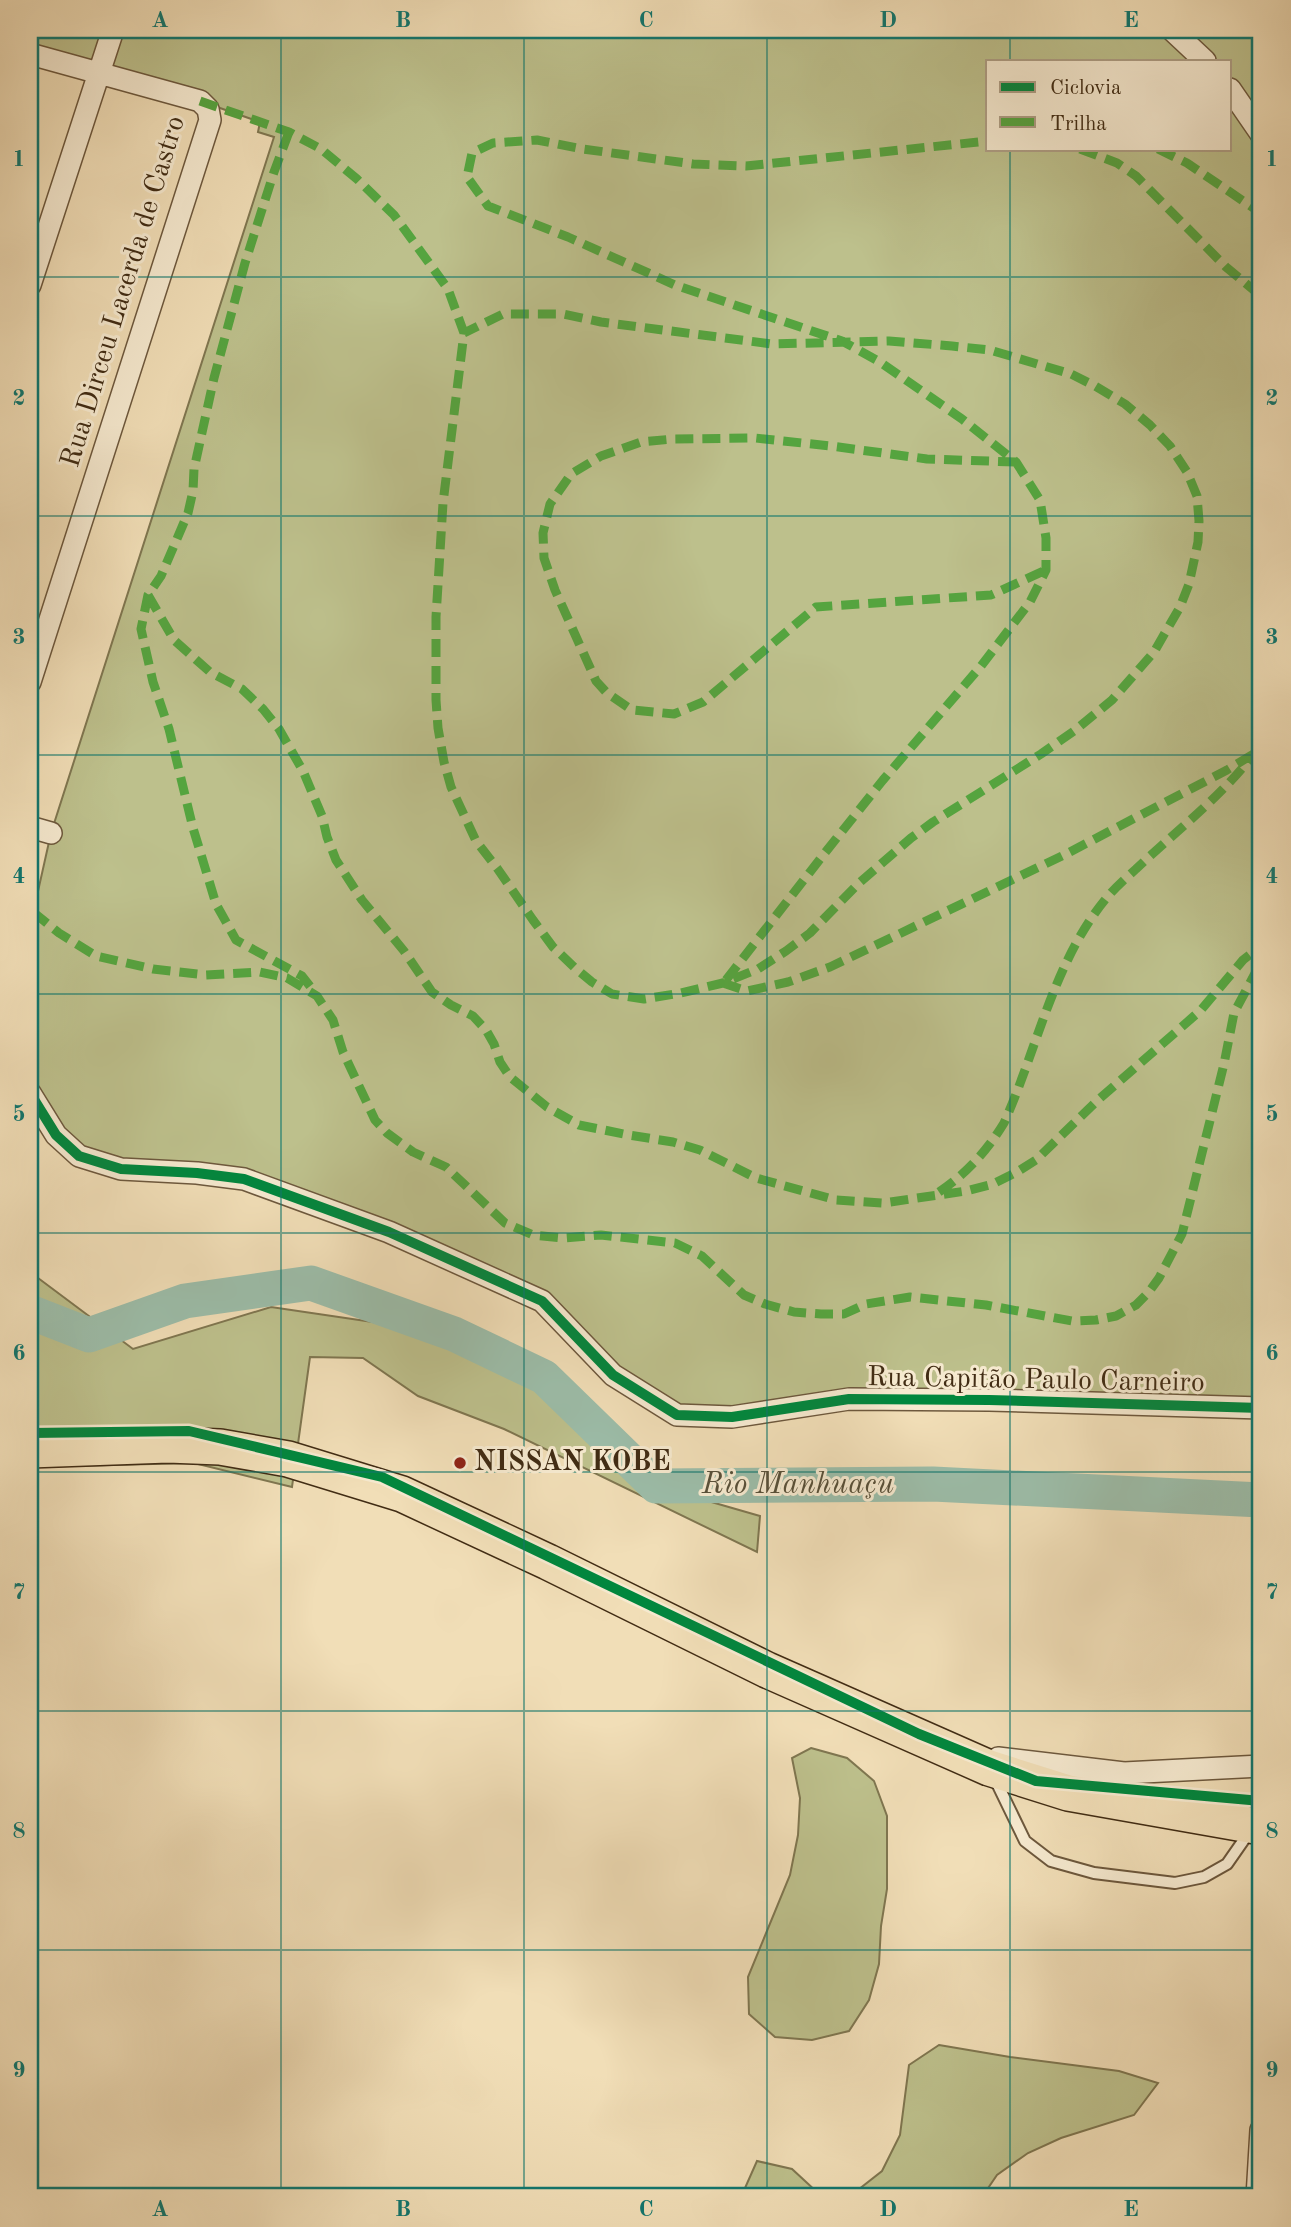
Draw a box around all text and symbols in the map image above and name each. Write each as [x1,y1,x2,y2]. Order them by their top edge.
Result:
text: A [151,9,169,32]
text: B [395,9,411,32]
text: C [638,9,654,32]
text: D [879,9,897,32]
text: E [1123,9,1139,32]
legend [986,60,1232,150]
text: Ciclovia [1050,78,1121,99]
street label: Rua Dirceu Lacerda de Castro [57,113,191,471]
text: Trilha [1050,114,1107,135]
text: 1 [12,148,26,171]
text: 1 [1265,148,1279,171]
text: 2 [12,387,26,410]
text: 2 [1265,387,1279,410]
text: 3 [12,626,26,649]
text: 3 [1265,626,1279,649]
text: 4 [12,865,26,888]
text: 4 [1265,865,1279,888]
text: 5 [12,1103,26,1126]
text: 5 [1265,1103,1279,1126]
text: 6 [12,1342,26,1365]
text: 6 [1265,1342,1279,1365]
street label: Rua Capitão Paulo Carneiro [867,1364,1205,1398]
place label: NISSAN KOBE [474,1449,671,1477]
marker: NISSAN KOBE [452,1455,468,1471]
water label: Rio Manhuaçu [701,1470,894,1500]
text: 7 [12,1581,26,1604]
text: 7 [1265,1581,1279,1604]
text: 8 [12,1820,26,1843]
text: 8 [1265,1820,1279,1843]
text: 9 [12,2059,26,2082]
text: 9 [1265,2059,1279,2082]
text: A [151,2198,169,2221]
text: B [395,2198,411,2221]
text: C [638,2198,654,2221]
text: D [879,2198,897,2221]
text: E [1123,2198,1139,2221]

